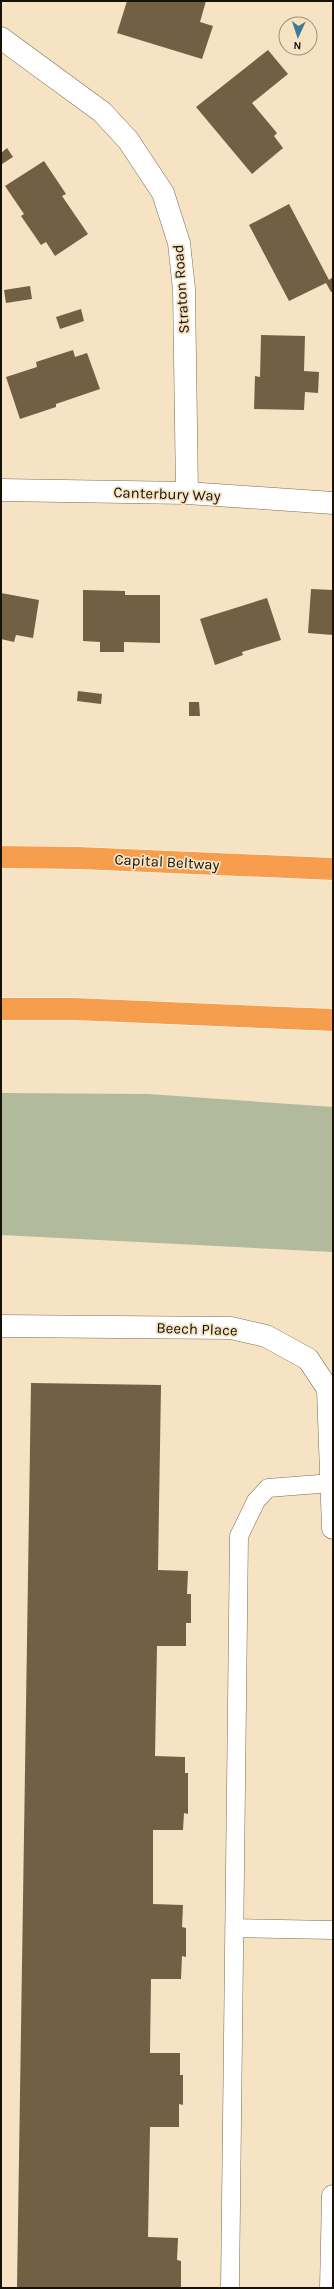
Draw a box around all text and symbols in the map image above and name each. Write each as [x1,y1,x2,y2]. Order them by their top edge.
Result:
north arrow [278,16,318,56]
text: N [293,39,302,52]
street label: Straton Road [169,244,193,334]
street label: Canterbury Way [113,483,221,505]
street label: Capital Beltway [114,850,220,874]
street label: Beech Place [156,1319,238,1339]

